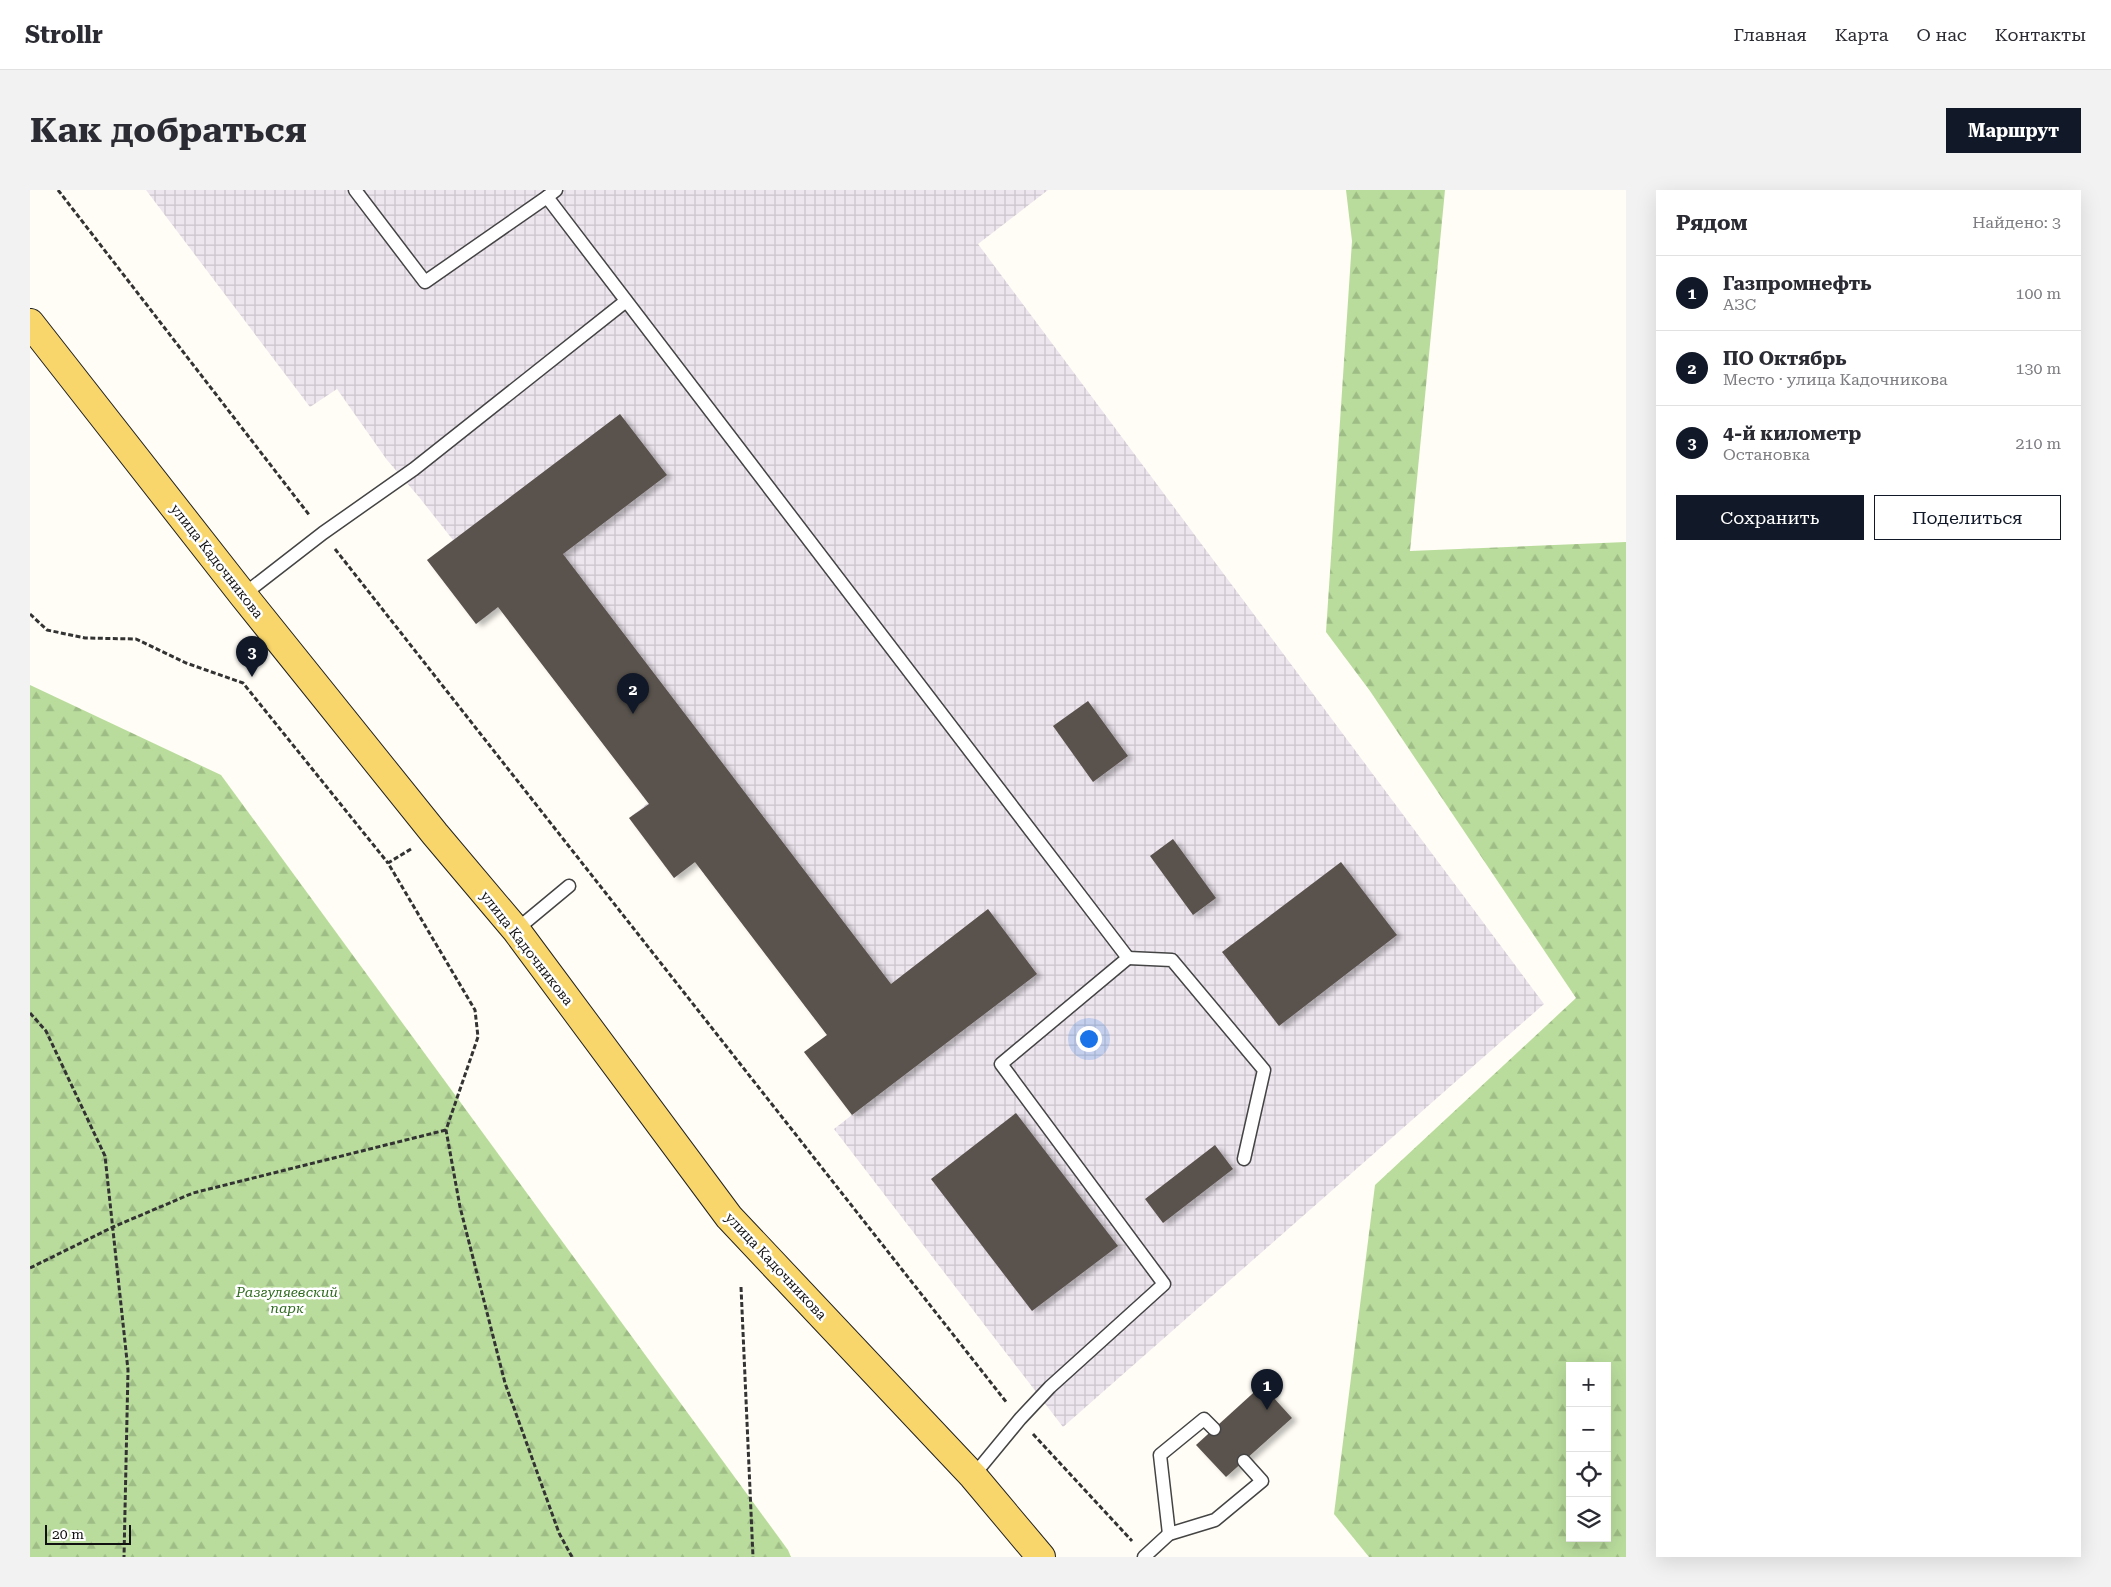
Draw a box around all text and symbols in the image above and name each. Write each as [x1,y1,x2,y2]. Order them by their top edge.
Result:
text: Strollr [25,21,103,49]
text: Главная [1734,24,1807,45]
text: Карта [1835,24,1889,45]
text: О нас [1917,24,1967,45]
text: Контакты [1995,24,2086,45]
button: Маршрут [1946,108,2081,153]
text: Как добраться [30,110,307,151]
text: Рядом [1676,211,1748,235]
text: Найдено: 3 [1972,213,2061,232]
text: Газпромнефть [1723,272,1871,295]
text: 1 [1688,284,1696,303]
text: 100 m [2015,284,2061,303]
text: АЗС [1723,295,1756,314]
text: ПО Октябрь [1723,347,1846,370]
text: 2 [1688,359,1696,378]
text: 130 m [2015,359,2061,378]
text: Место · улица Кадочникова [1723,370,1948,389]
text: 4-й километр [1723,422,1861,445]
text: 3 [1688,434,1696,453]
text: 210 m [2015,434,2061,453]
text: Остановка [1723,445,1810,464]
button: Сохранить [1676,495,1864,540]
button: Поделиться [1874,495,2061,540]
street label: улица Кадочникова [167,501,267,622]
pin: 3 [236,636,268,677]
pin: 2 [617,673,649,714]
street label: улица Кадочникова [477,888,577,1009]
your location [1076,1026,1102,1052]
street label: улица Кадочникова [722,1209,830,1323]
park label: Разгуляевский парк [235,1284,338,1316]
map controls [1566,1362,1611,1542]
button: + [1566,1362,1611,1407]
pin: 1 [1251,1369,1283,1410]
button: − [1566,1407,1611,1452]
button: locate [1566,1452,1611,1497]
button: layers [1566,1497,1611,1542]
scale bar [45,1522,131,1545]
text: 20 m [52,1526,84,1542]

